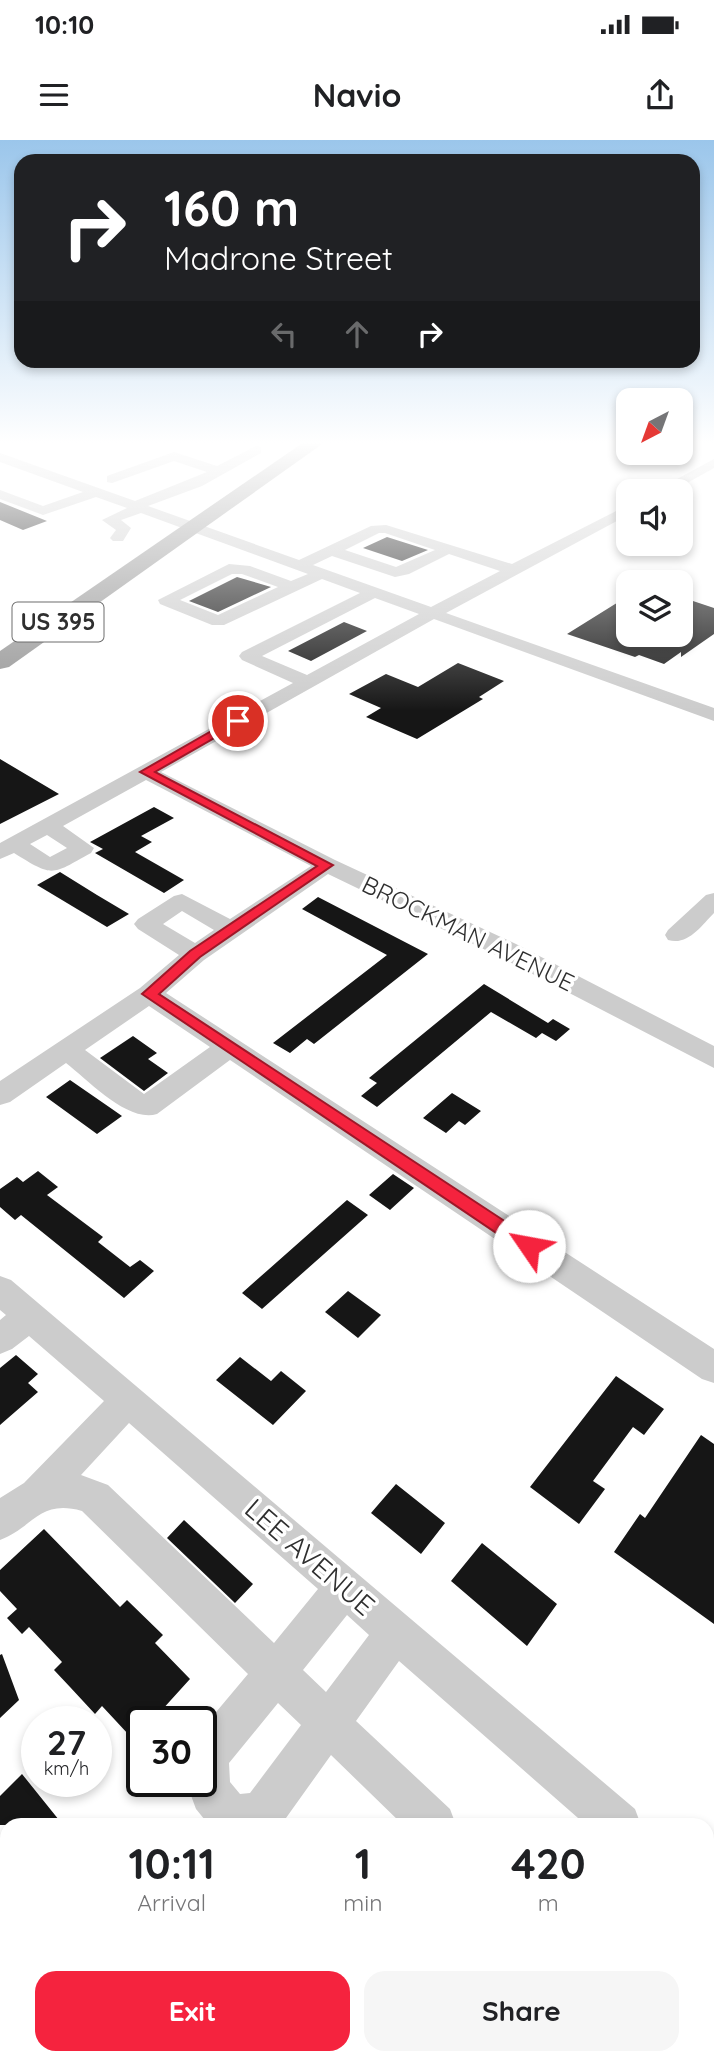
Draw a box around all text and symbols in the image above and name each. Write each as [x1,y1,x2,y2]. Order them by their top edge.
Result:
text: 10:10 [35,8,94,41]
text: Navio [313,75,401,115]
icon: menu [35,76,73,114]
icon: share [641,76,679,114]
text: 160 m [164,177,299,238]
icon: right [49,182,140,273]
text: Madrone Street [164,238,393,278]
icon: left [265,315,303,353]
icon: ahead [338,315,376,353]
icon: right [411,315,449,353]
north arrow [616,388,693,466]
map controls [616,388,693,647]
button: sound [616,479,693,556]
button: layers [616,570,693,647]
road number: US 395 [13,602,104,642]
pin [208,691,268,751]
icon: arrive [219,702,257,740]
street label: BROCKMAN AVENUE [357,869,579,997]
position arrow [492,1209,566,1283]
street label: LEE AVENUE [238,1491,382,1623]
speed limit sign: 30 [126,1706,217,1797]
text: 27 [47,1720,86,1764]
text: km/h [44,1757,89,1780]
text: 10:11 [129,1837,215,1890]
text: 1 [355,1837,371,1890]
text: 420 [511,1837,585,1890]
text: Arrival [137,1888,206,1917]
text: min [343,1888,383,1917]
text: m [538,1888,559,1917]
button: Exit [35,1971,350,2051]
button: Share [364,1971,679,2051]

